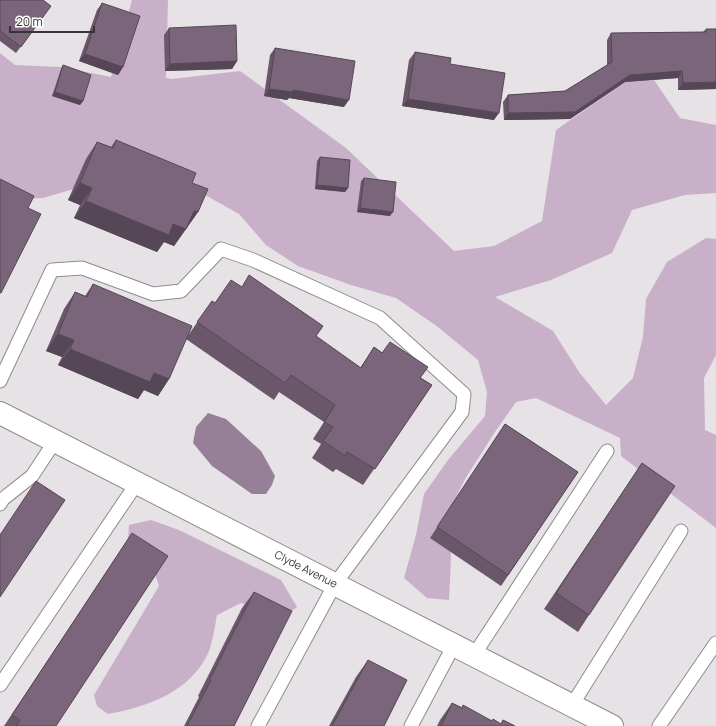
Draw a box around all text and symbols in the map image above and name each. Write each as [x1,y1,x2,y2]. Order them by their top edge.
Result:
scale bar [10,8,94,34]
text: 20 m [16,13,43,30]
street label: Clyde Avenue [272,546,341,591]

